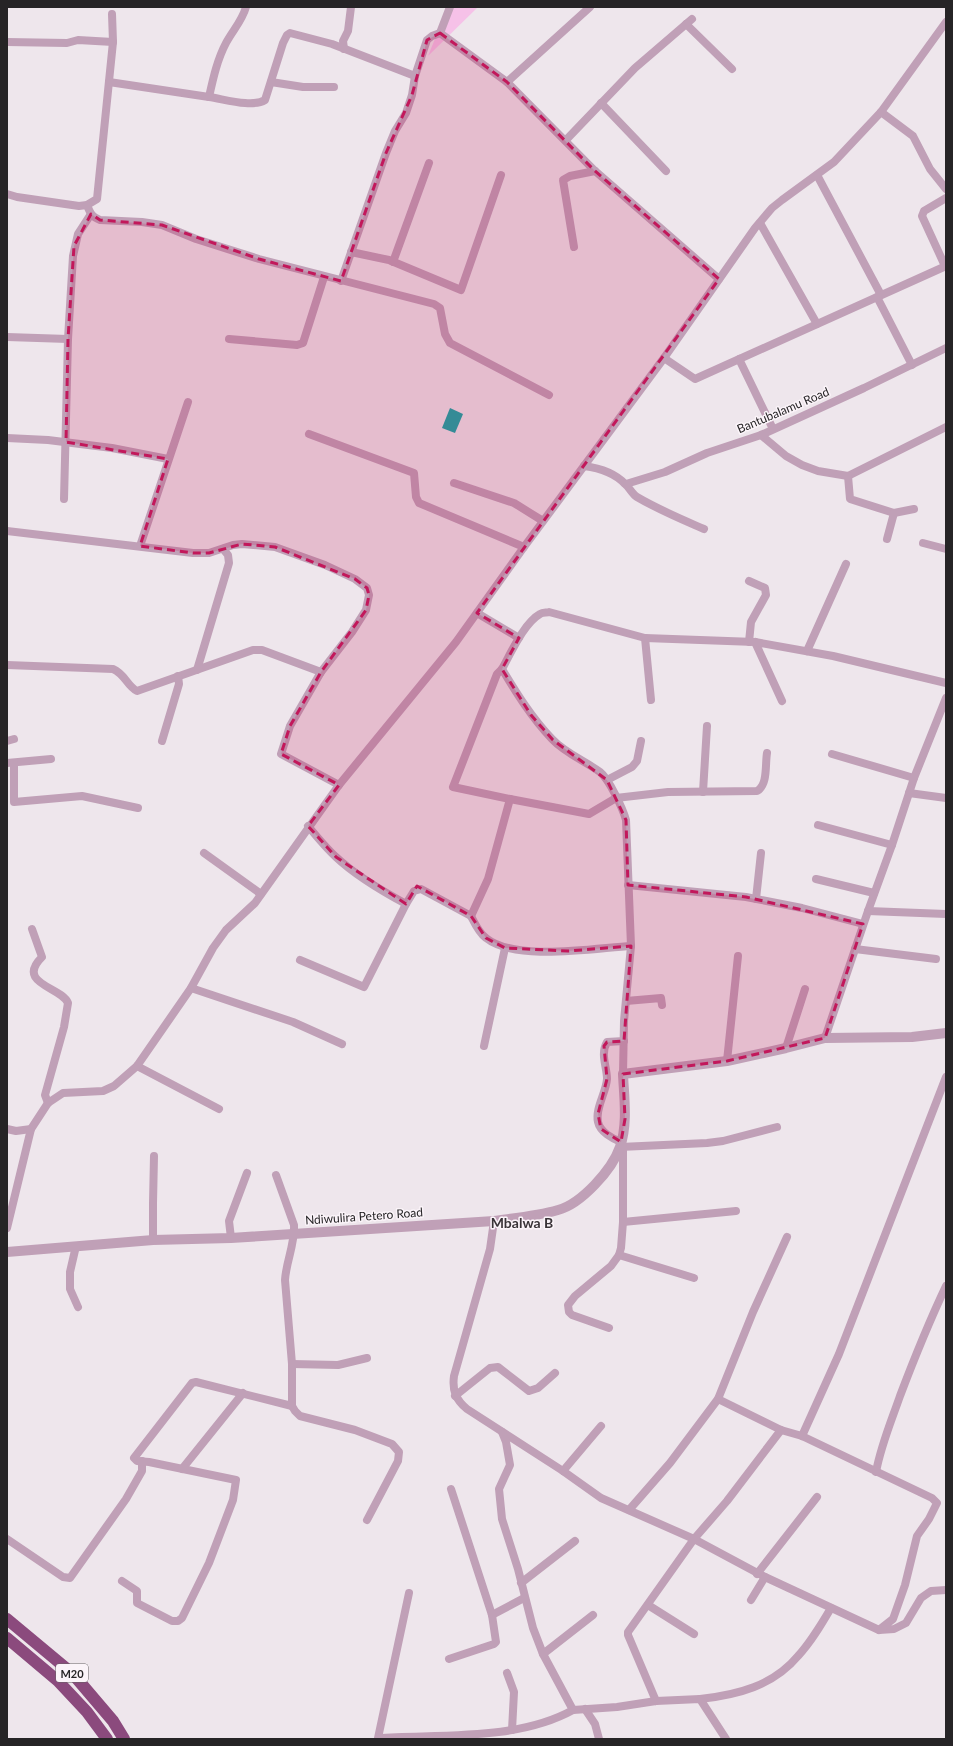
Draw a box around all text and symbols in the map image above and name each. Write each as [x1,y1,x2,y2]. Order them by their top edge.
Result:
street label: Bantubalamu Road [735,384,831,436]
street label: Ndiwulira Petero Road [305,1204,423,1228]
district label: Mbalwa B [491,1214,553,1231]
road number: M20 [56,1664,88,1682]

